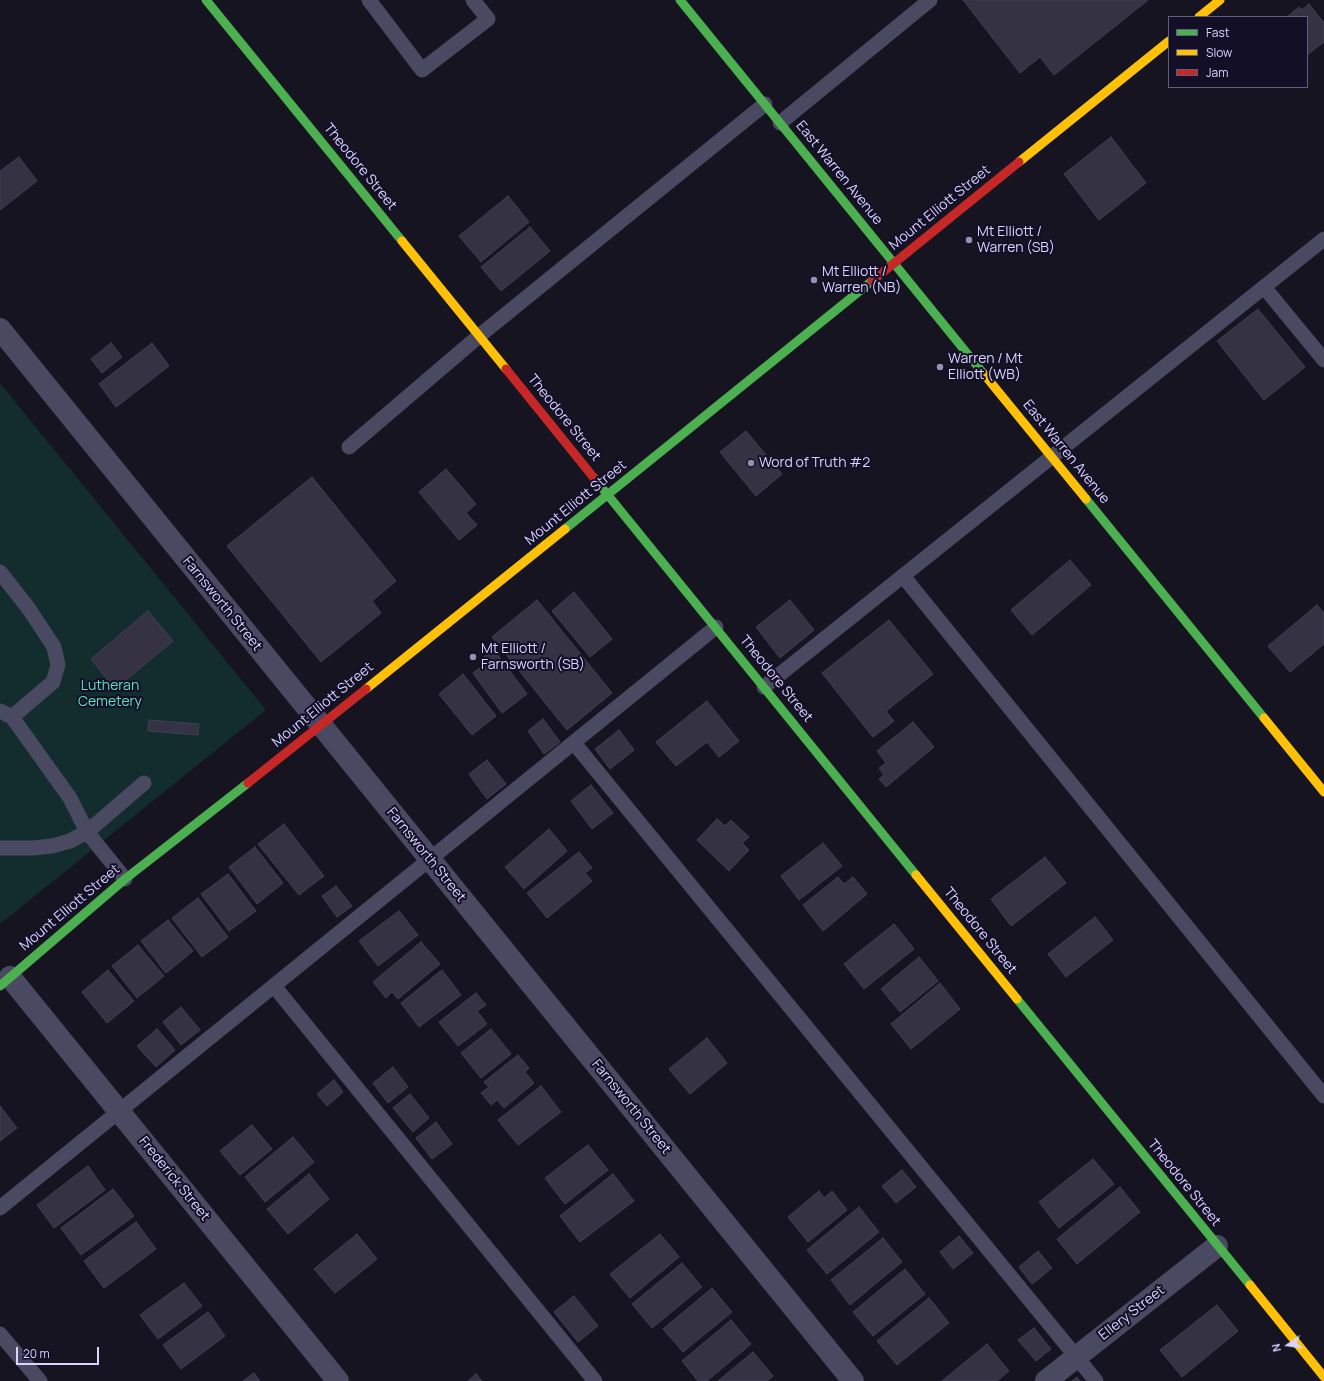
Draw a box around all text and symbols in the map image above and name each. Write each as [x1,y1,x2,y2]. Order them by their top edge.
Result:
legend [1168,16,1308,88]
text: Fast [1206,24,1230,41]
text: Slow [1206,44,1232,61]
text: Jam [1206,64,1228,81]
street label: East Warren Avenue [792,118,886,228]
street label: Theodore Street [320,120,400,214]
street label: Mount Elliott Street [886,162,994,254]
place label: Mt Elliott / Warren (SB) [977,224,1055,256]
marker: Mt Elliott / Warren (SB) [964,235,974,245]
place label: Mt Elliott / Warren (NB) [822,264,901,296]
marker: Mt Elliott / Warren (NB) [809,275,819,285]
place label: Warren / Mt Elliott (WB) [948,351,1023,384]
marker: Warren / Mt Elliott (WB) [935,362,945,372]
street label: Theodore Street [524,371,604,465]
street label: East Warren Avenue [1019,397,1113,507]
place label: Word of Truth #2 [759,455,870,471]
street label: Mount Elliott Street [522,457,630,549]
marker: Word of Truth #2 [746,458,756,468]
street label: Farnsworth Street [179,553,265,655]
street label: Theodore Street [736,632,816,726]
place label: Mt Elliott / Farnsworth (SB) [481,641,585,674]
marker: Mt Elliott / Farnsworth (SB) [468,652,478,662]
street label: Mount Elliott Street [269,659,377,751]
park label: Lutheran Cemetery [78,678,142,710]
street label: Farnsworth Street [383,804,469,906]
street label: Mount Elliott Street [17,861,123,955]
street label: Theodore Street [940,884,1020,978]
street label: Farnsworth Street [588,1056,674,1158]
street label: Frederick Street [135,1133,213,1225]
street label: Theodore Street [1144,1136,1224,1230]
street label: Ellery Street [1096,1282,1168,1344]
north arrow [1268,1325,1308,1365]
scale bar [18,1339,101,1365]
text: N [1268,1342,1284,1353]
text: 20 m [23,1345,50,1362]

